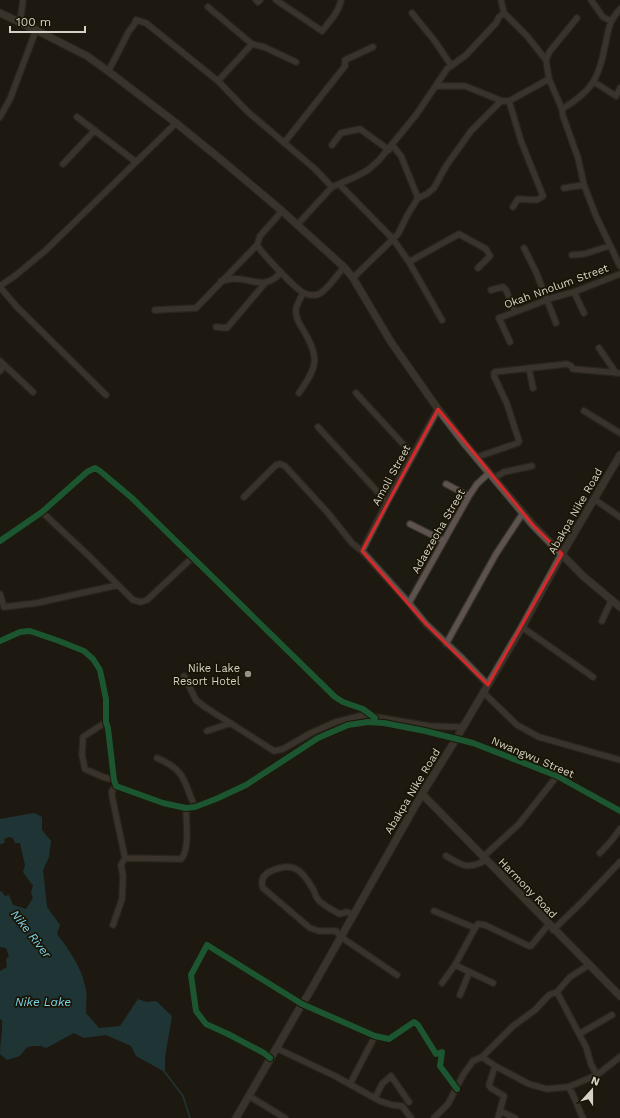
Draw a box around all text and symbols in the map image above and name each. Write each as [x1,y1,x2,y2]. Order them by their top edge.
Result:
scale bar [10,8,85,34]
text: 100 m [16,15,51,29]
street label: Okah Nnolum Street [502,261,610,311]
street label: Amoli Street [369,442,414,508]
street label: Abakpa Nike Road [545,466,605,557]
street label: Adaezeoha Street [409,487,468,576]
place label: Nike Lake Resort Hotel [173,662,241,688]
marker: Nike Lake Resort Hotel [243,669,253,679]
street label: Nwangwu Street [489,734,577,781]
street label: Abakpa Nike Road [382,746,443,836]
street label: Harmony Road [496,856,560,921]
water label: Nike River [8,907,55,962]
water label: Nike Lake [15,995,71,1009]
north arrow [572,1070,612,1110]
text: N [589,1074,602,1089]

